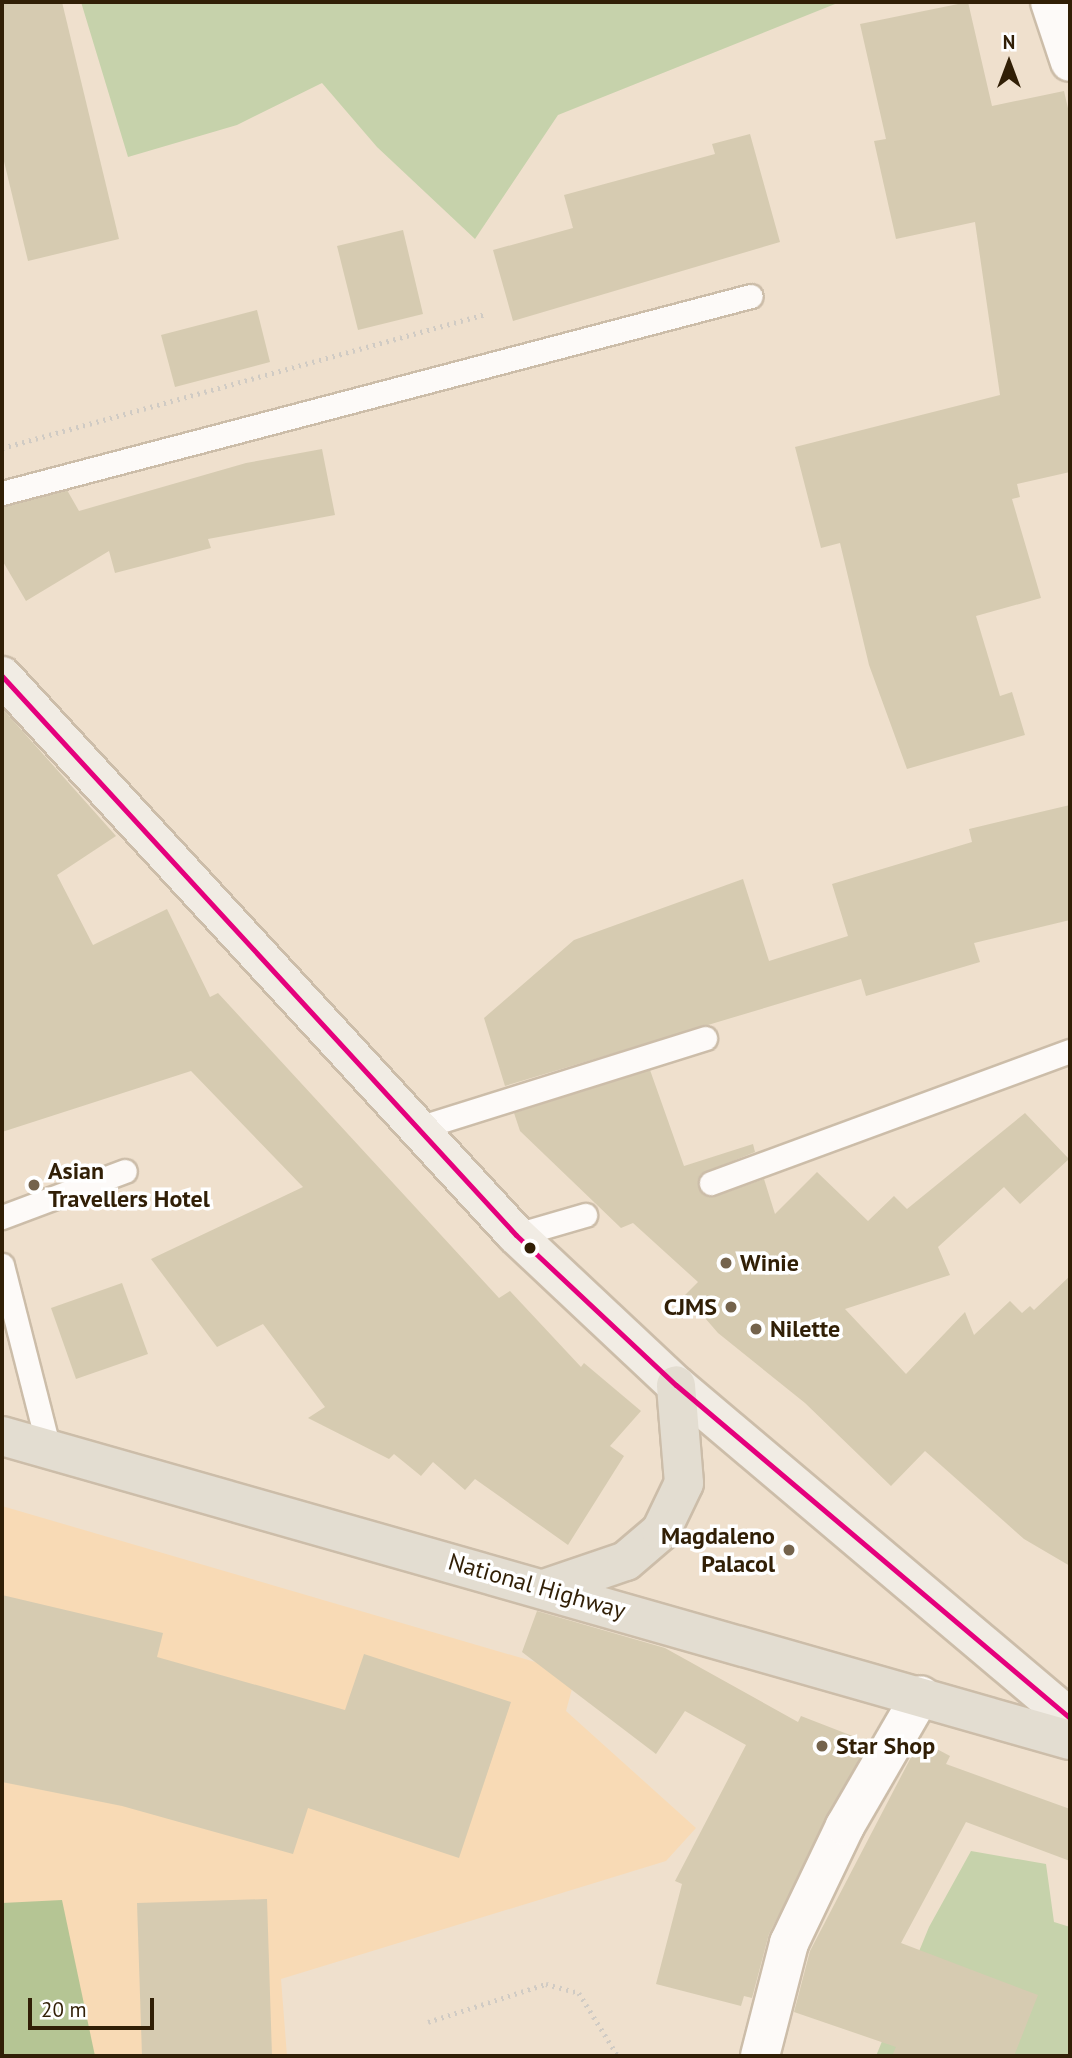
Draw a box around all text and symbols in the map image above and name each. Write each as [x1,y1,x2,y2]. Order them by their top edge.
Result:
north arrow [974,28,1044,98]
text: N [1003,30,1015,54]
place label: Asian Travellers Hotel [48,1157,210,1213]
marker: Asian Travellers Hotel [26,1177,42,1193]
unlabelled marker [523,1241,537,1255]
place label: Winie [740,1249,799,1277]
marker: Winie [718,1255,734,1271]
place label: CJMS [664,1293,717,1321]
marker: CJMS [723,1299,739,1315]
place label: Nilette [770,1315,840,1343]
marker: Nilette [748,1321,764,1337]
place label: Magdaleno Palacol [661,1522,775,1578]
marker: Magdaleno Palacol [781,1542,797,1558]
street label: National Highway [445,1547,629,1625]
place label: Star Shop [836,1732,935,1760]
marker: Star Shop [814,1738,830,1754]
scale bar [32,1984,158,2028]
text: 20 m [41,1996,87,2023]

